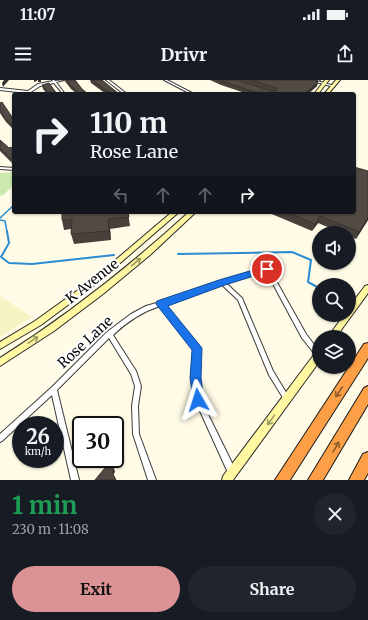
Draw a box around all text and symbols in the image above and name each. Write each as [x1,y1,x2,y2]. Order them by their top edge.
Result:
text: 11:07 [20,5,56,24]
icon: menu [12,43,34,65]
text: Drivr [161,43,207,66]
icon: share [334,43,356,65]
text: 110 m [90,105,167,141]
icon: right [24,108,76,160]
text: Rose Lane [90,140,178,163]
icon: left [110,184,132,206]
icon: ahead [152,184,174,206]
icon: ahead [194,184,216,206]
icon: right [236,184,258,206]
map controls [312,226,356,374]
button: sound [312,226,356,270]
pin [250,252,284,286]
street label: K Avenue [62,255,122,307]
one-way arrow [131,258,142,267]
icon: arrive [256,258,278,280]
button: search [312,278,356,322]
street label: Rose Lane [54,312,116,372]
button: layers [312,330,356,374]
one-way arrow [27,336,38,344]
position arrow [177,379,219,421]
one-way arrow [335,386,343,397]
one-way arrow [267,414,275,425]
speed limit sign: 30 [72,416,124,468]
text: 26 [26,424,50,449]
one-way arrow [332,441,340,453]
text: km/h [25,445,51,458]
text: 1 min [12,490,77,521]
button: close [314,493,356,535]
text: 230 m · 11:08 [12,521,89,538]
button: Exit [12,566,180,612]
button: Share [188,566,356,612]

